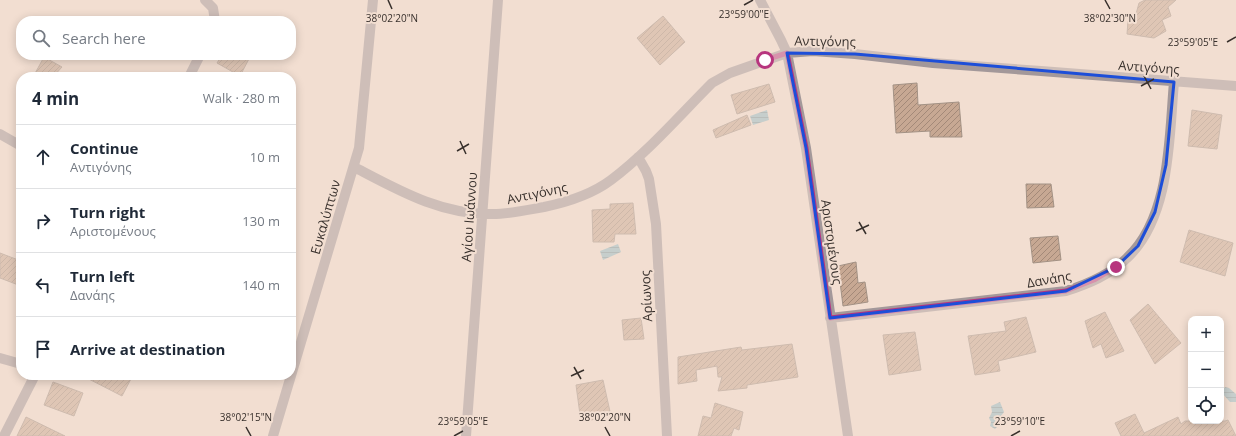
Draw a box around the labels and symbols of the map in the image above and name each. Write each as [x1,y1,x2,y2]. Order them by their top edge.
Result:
text: 23°59'00"E [719,7,769,21]
text: 38°02'20"N [366,11,418,25]
text: 38°02'30"N [1084,11,1136,25]
street label: Αντιγόνης [794,31,856,51]
text: 23°59'05"E [1168,35,1218,49]
route start [756,51,774,69]
street label: Αντιγόνης [1118,56,1180,78]
street label: Αγίου Ιωάννου [457,171,481,262]
street label: Ευκαλύπτων [306,178,344,256]
street label: Αντιγόνης [505,178,569,208]
street label: Αριστομένους [817,198,847,286]
route end [1107,258,1125,276]
street label: Δανάης [1025,266,1073,292]
street label: Αρίωνος [636,270,656,322]
text: 38°02'15"N [220,410,272,424]
text: 38°02'20"N [579,410,631,424]
text: 23°59'05"E [438,414,488,428]
text: 23°59'10"E [995,414,1045,428]

